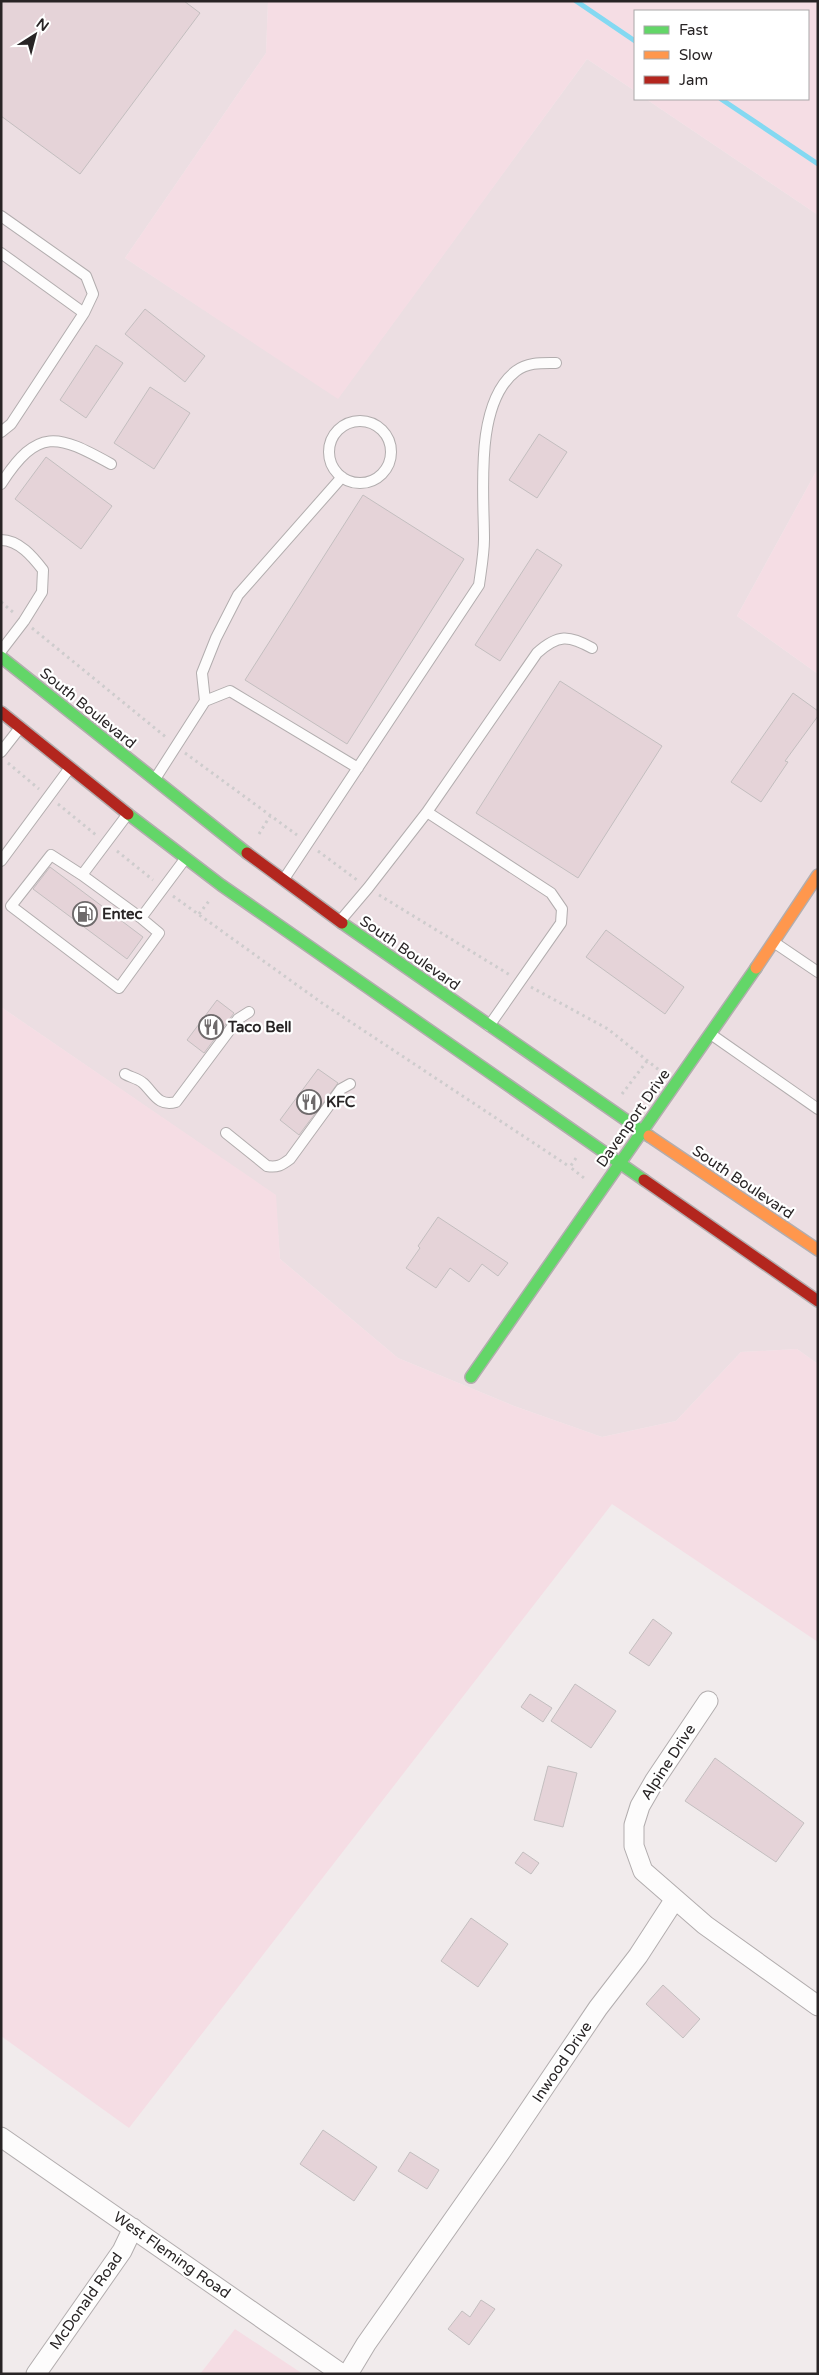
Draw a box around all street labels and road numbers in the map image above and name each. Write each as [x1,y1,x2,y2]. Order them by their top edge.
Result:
street label: South Boulevard [36,664,140,752]
street label: South Boulevard [356,912,464,994]
street label: Davenport Drive [592,1065,674,1171]
street label: South Boulevard [689,1141,797,1223]
street label: Alpine Drive [637,1721,699,1803]
street label: Inwood Drive [528,2018,596,2106]
street label: West Fleming Road [110,2208,234,2302]
street label: McDonald Road [46,2249,126,2353]

